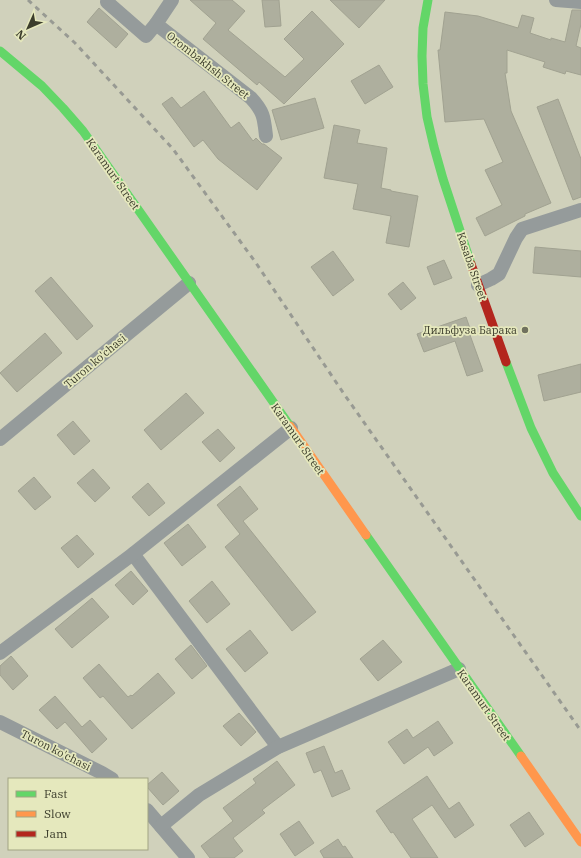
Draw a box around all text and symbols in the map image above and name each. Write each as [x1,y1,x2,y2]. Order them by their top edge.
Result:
north arrow [8,8,48,48]
text: N [13,27,29,43]
street label: Orombakhsh Street [164,28,252,102]
street label: Karamurt Street [83,136,143,213]
street label: Kasaba Street [454,230,490,302]
place label: Дильфуза Барака [423,323,517,337]
marker: Дильфуза Барака [520,325,530,335]
street label: Turon ko'chasi [61,331,129,391]
street label: Karamurt Street [268,401,328,478]
street label: Karamurt Street [454,667,514,744]
street label: Turon ko'chasi [19,726,94,774]
legend [8,778,148,850]
text: Fast [44,786,68,801]
text: Slow [44,806,71,821]
text: Jam [44,826,68,841]

